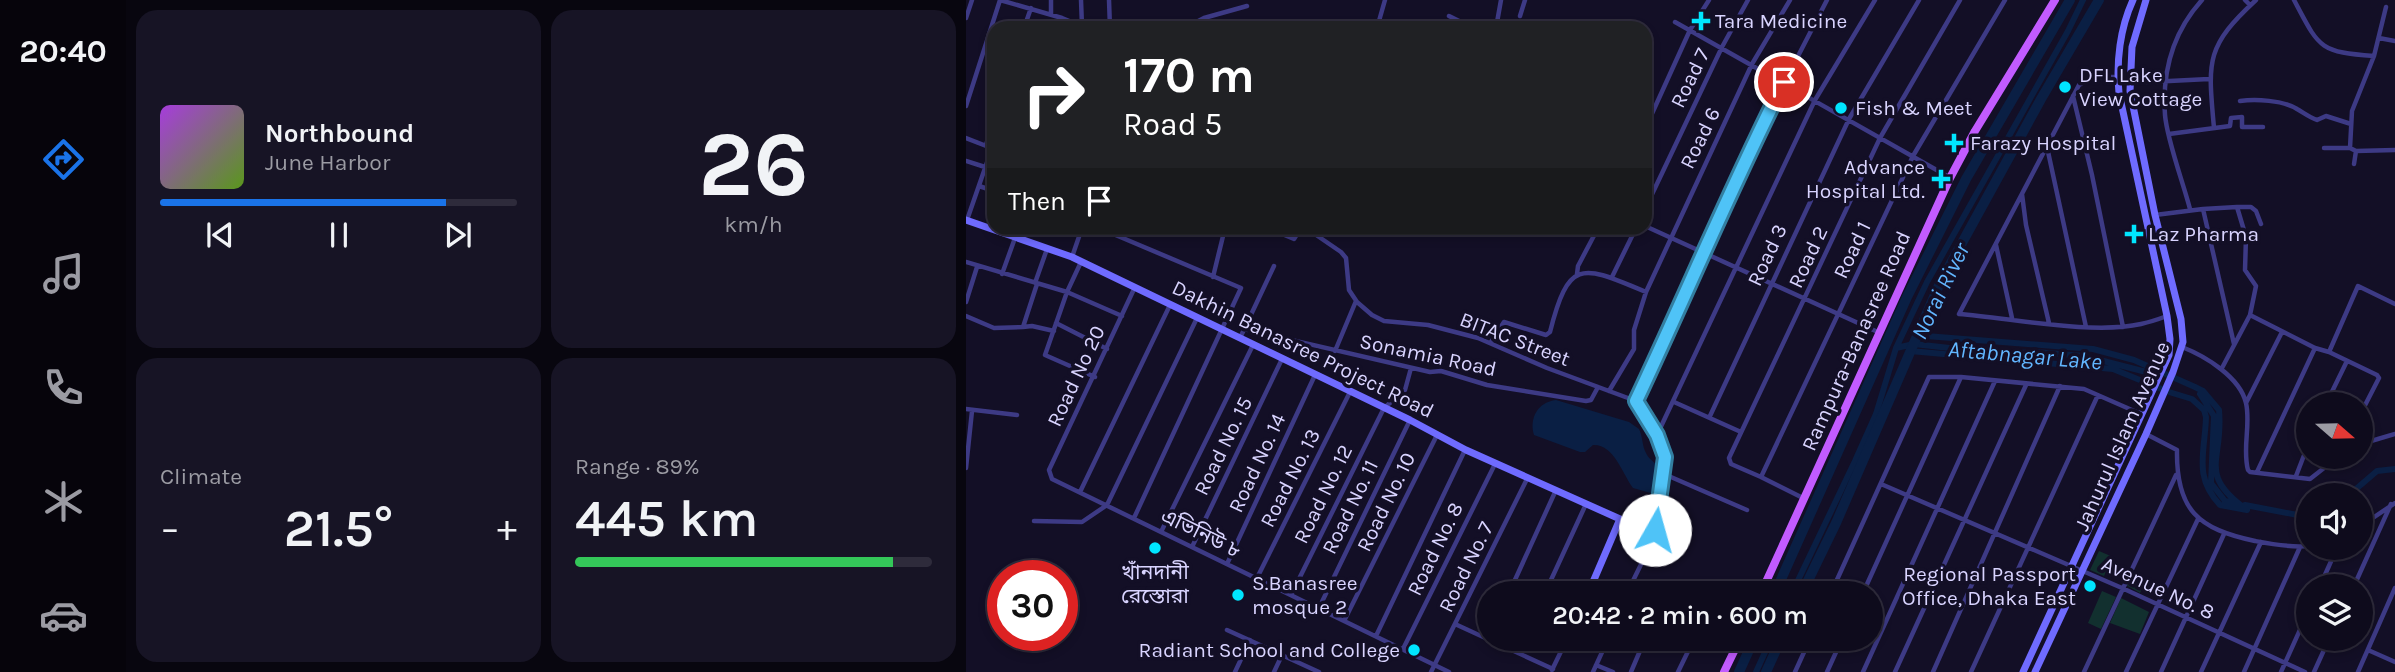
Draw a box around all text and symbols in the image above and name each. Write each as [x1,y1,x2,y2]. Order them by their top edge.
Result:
place label: Tara Medicine [1715,9,1847,33]
marker: Tara Medicine [1693,13,1709,29]
text: 20:40 [19,33,107,70]
street label: Road 7 [1665,44,1715,112]
text: 170 m [1123,47,1255,104]
icon: right [1008,49,1099,140]
pin [1754,52,1814,112]
icon: arrive [1765,63,1803,101]
place label: DFL Lake View Cottage [2079,63,2202,111]
marker: DFL Lake View Cottage [2057,79,2073,95]
place label: Fish & Meet [1855,96,1973,120]
marker: Fish & Meet [1833,100,1849,116]
street label: Road 6 [1675,103,1725,173]
text: Road 5 [1123,106,1222,143]
text: 26 [698,112,809,218]
text: Northbound [265,118,414,149]
place label: Farazy Hospital [1970,131,2116,155]
marker: Farazy Hospital [1944,133,1964,153]
icon: directions [39,135,88,184]
text: June Harbor [265,149,390,176]
place label: Advance Hospital Ltd. [1806,155,1925,203]
marker: Advance Hospital Ltd. [1931,169,1951,189]
icon: arrive [1080,182,1118,220]
text: Then [1008,186,1066,217]
text: km/h [724,211,783,238]
icon: previous [201,216,239,254]
icon: pause [320,216,358,254]
icon: next [439,216,477,254]
street label: Road 1 [1828,218,1876,282]
street label: Road 3 [1742,220,1792,290]
street label: Road 2 [1783,222,1833,292]
place label: Laz Pharma [2148,222,2259,246]
marker: Laz Pharma [2126,226,2142,242]
street label: Rampura-Banasree Road [1797,227,1915,455]
water label: Norai River [1906,238,1976,344]
icon: music [39,249,88,298]
street label: Dakhin Banasree Project Road [1168,275,1438,423]
street label: BITAC Street [1456,307,1574,371]
street label: Road No 20 [1042,322,1110,430]
street label: Sonamia Road [1357,329,1499,381]
water label: Aftabnagar Lake [1947,335,2103,376]
street label: Jahurul Islam Avenue [2069,338,2175,534]
icon: phone [39,363,88,412]
north arrow [2296,392,2373,469]
map controls [2296,392,2373,651]
street label: Road No. 15 [1189,393,1257,499]
street label: Road No. 14 [1224,409,1291,516]
street label: Road No. 13 [1255,425,1325,531]
street label: Road No. 12 [1289,441,1357,547]
street label: Road No. 10 [1352,449,1420,555]
text: Range · 89% [575,453,700,480]
street label: Road No. 11 [1317,456,1383,558]
text: Climate [160,463,242,490]
icon: climate [39,477,88,526]
button: sound [2296,483,2373,560]
text: 445 km [575,488,758,549]
position arrow [1618,493,1692,567]
text: 21.5° [284,498,393,559]
street label: Road No. 8 [1402,498,1468,600]
street label: এভিনিউ ৮ [1157,503,1245,563]
text: − [160,506,180,551]
text: + [497,506,517,551]
street label: Road No. 7 [1434,518,1498,616]
marker: খাঁনদানী রেস্তোরা [1147,540,1163,556]
street label: Avenue No. 8 [2098,551,2218,625]
speed limit sign: 30 [987,560,1078,651]
place label: খাঁনদানী রেস্তোরা [1121,560,1189,608]
place label: Regional Passport Office, Dhaka East [1902,562,2076,610]
place label: S.Banasree mosque 2 [1252,571,1357,619]
button: layers [2296,574,2373,651]
marker: Regional Passport Office, Dhaka East [2082,578,2098,594]
marker: S.Banasree mosque 2 [1230,587,1246,603]
icon: car [39,591,88,640]
text: 20:42 · 2 min · 600 m [1552,600,1808,631]
place label: Radiant School and College [1139,638,1400,662]
marker: Radiant School and College [1406,642,1422,658]

